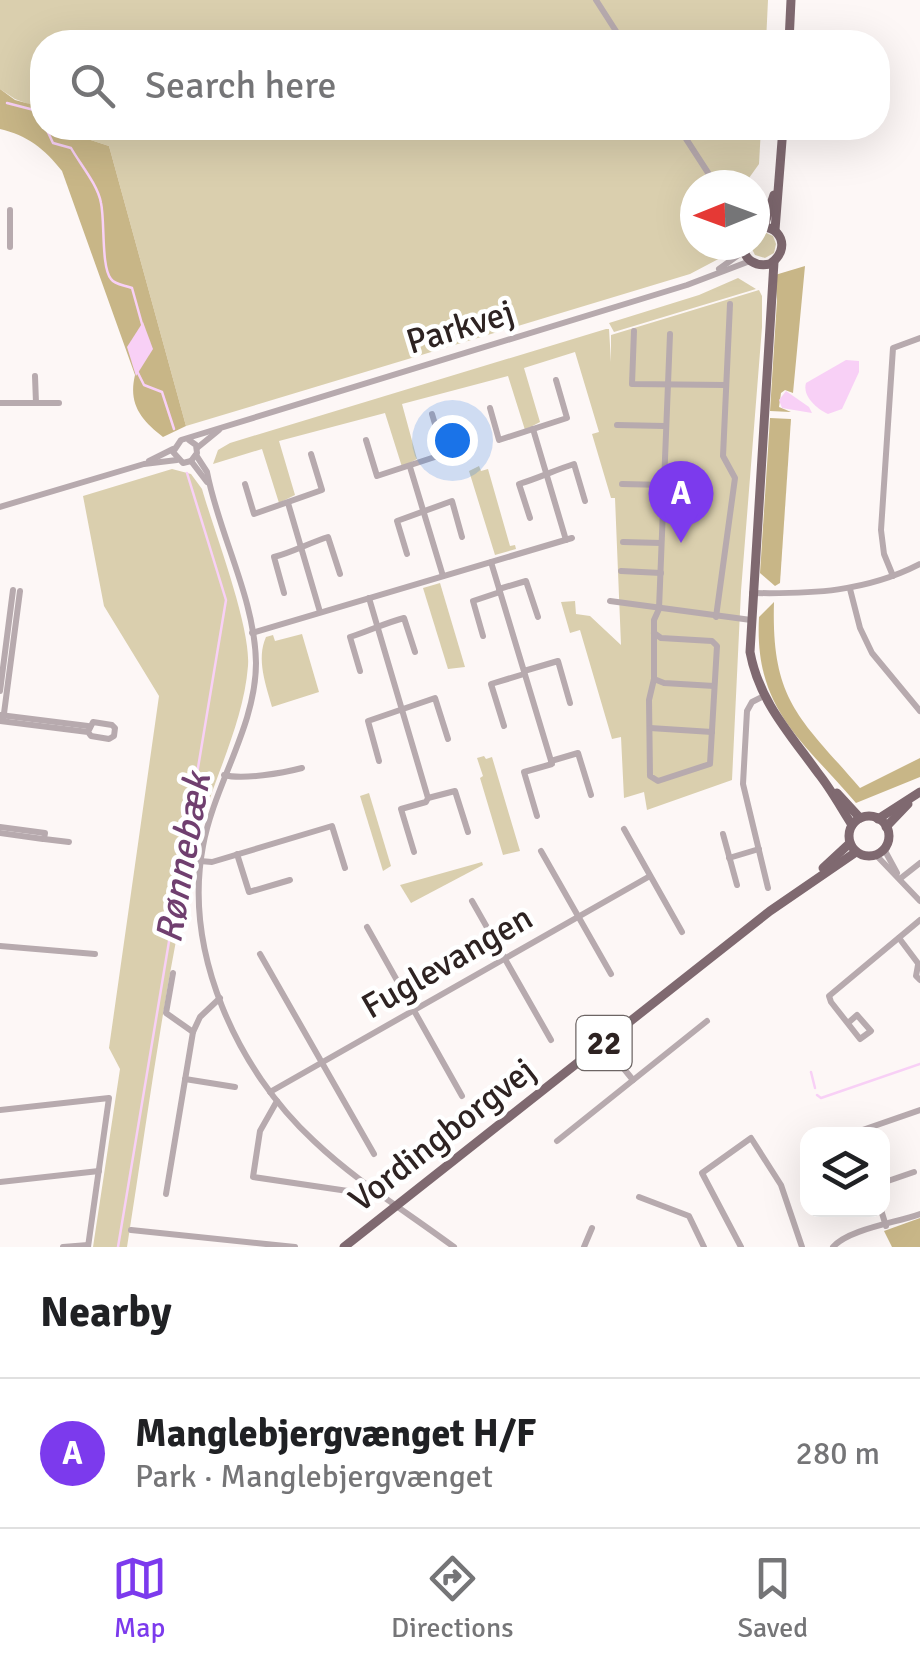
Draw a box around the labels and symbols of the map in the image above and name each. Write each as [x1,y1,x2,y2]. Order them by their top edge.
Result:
north arrow [680,170,770,260]
street label: Parkvej [401,290,519,364]
your location [427,415,478,466]
pin: A [648,460,714,543]
water label: Rønnebæk [145,767,222,947]
street label: Fuglevangen [354,896,540,1028]
road number: 22 [576,1016,632,1070]
street label: Vordingborgvej [340,1049,544,1221]

